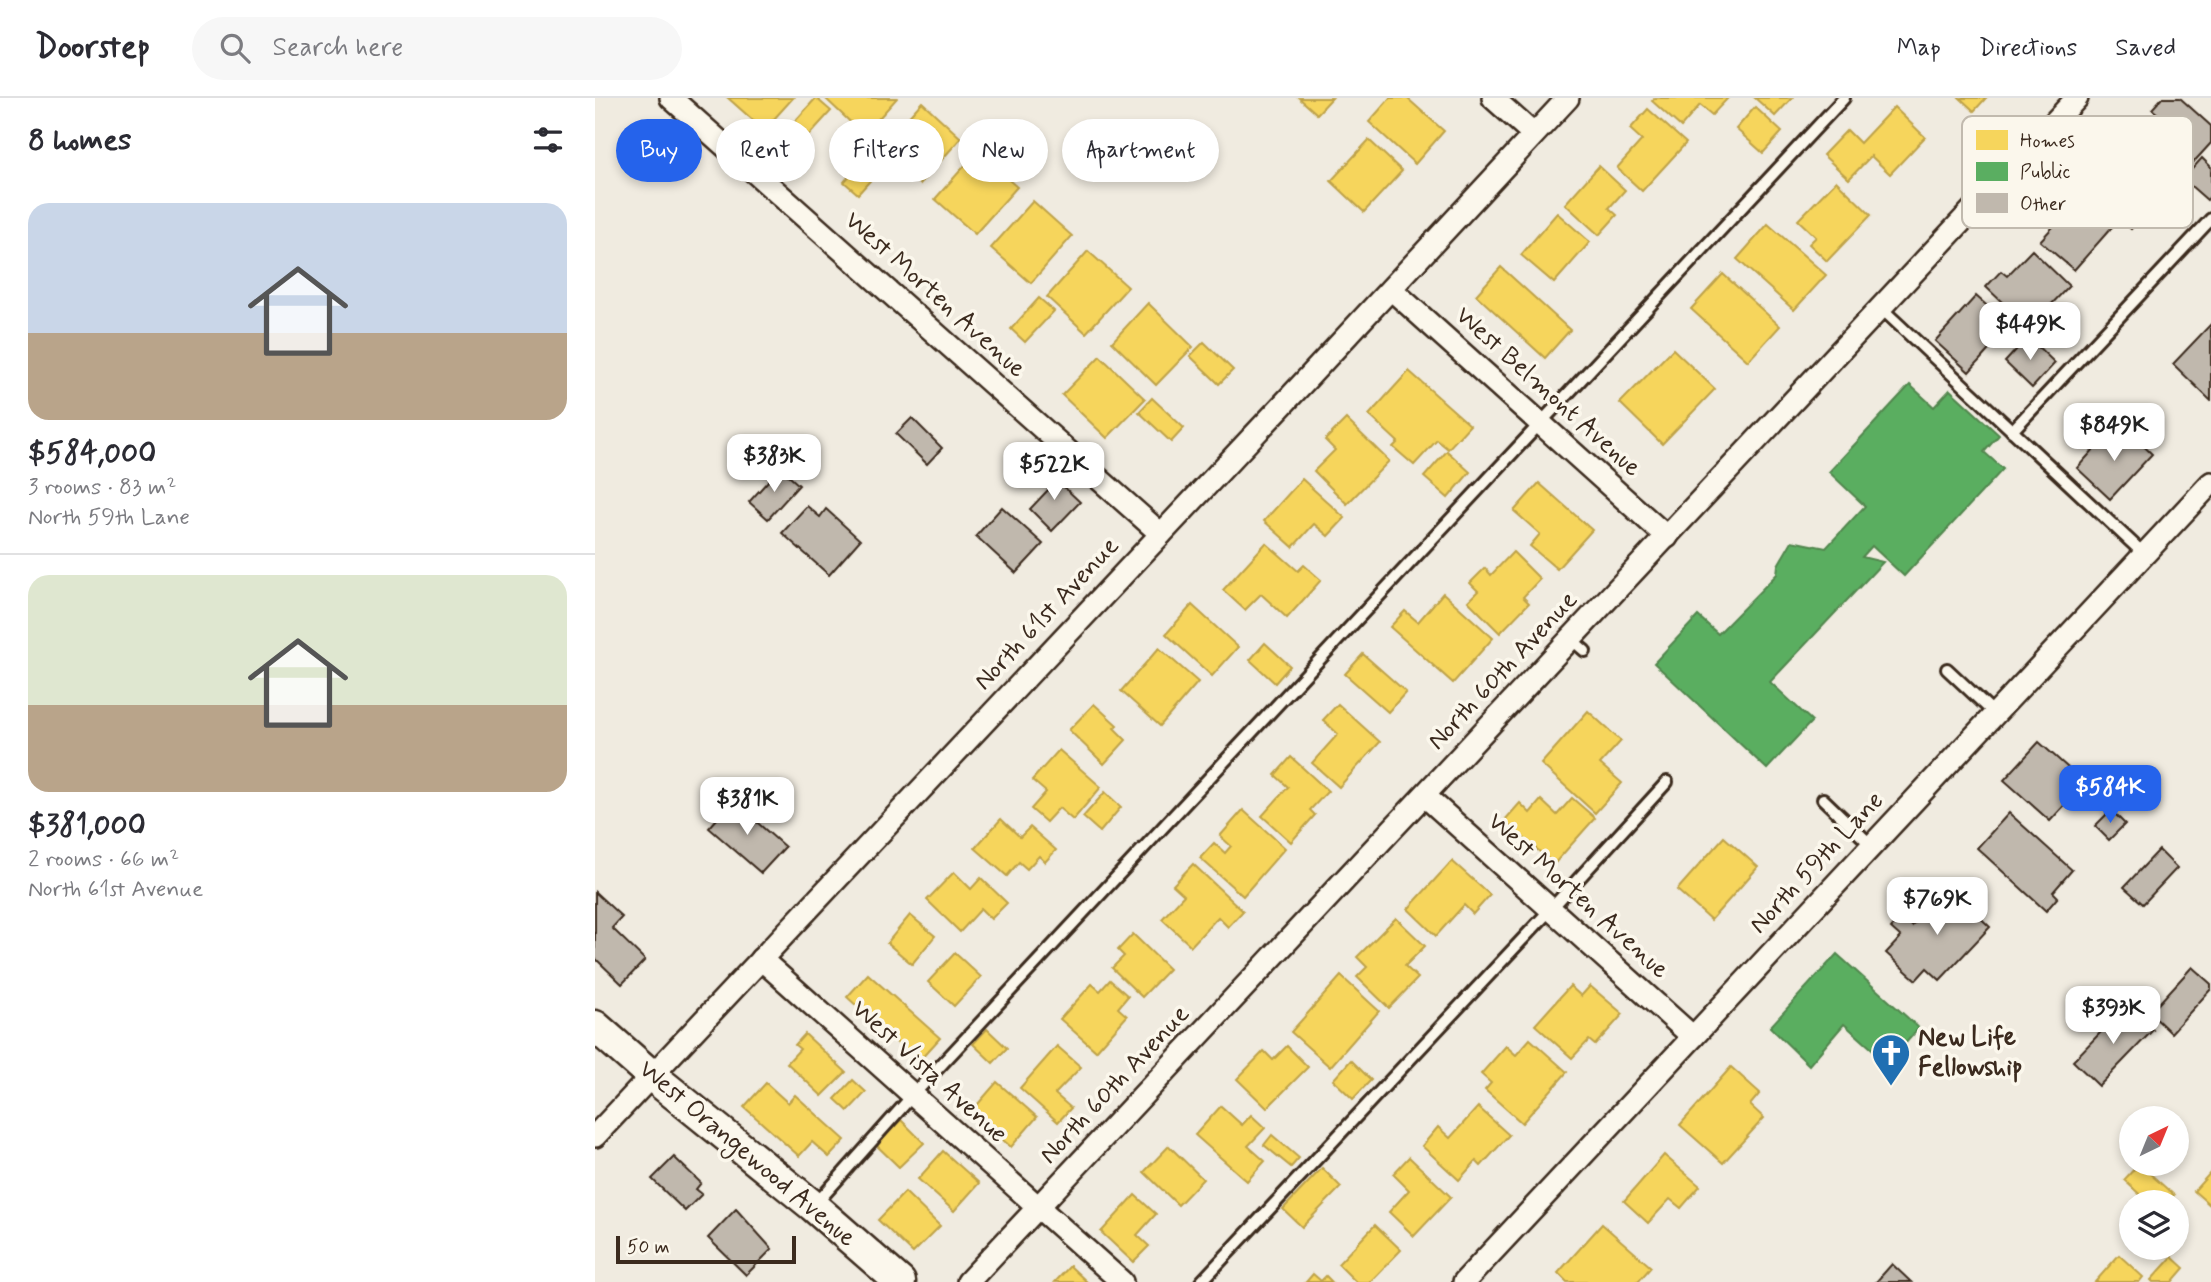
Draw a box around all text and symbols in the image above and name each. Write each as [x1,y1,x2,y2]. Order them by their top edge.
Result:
search box [192,17,682,80]
text: Doorstep [35,26,150,70]
icon: search [216,29,254,67]
text: Search here [272,31,403,65]
text: Map [1897,33,1941,64]
text: Directions [1979,33,2077,64]
text: Saved [2115,33,2176,64]
legend [1962,116,2193,228]
chip: Buy [616,119,702,182]
chip: Rent [716,119,815,182]
chip: Filters [829,119,944,182]
chip: New [958,119,1048,182]
chip: Apartment [1062,119,1219,182]
text: 8 homes [28,121,131,160]
icon: filters [529,121,567,159]
text: Homes [2020,129,2075,154]
text: Public [2020,160,2071,185]
text: Other [2020,192,2066,217]
street label: West Morten Avenue [837,204,1033,386]
icon: home [235,248,361,374]
street label: West Belmont Avenue [1448,299,1648,485]
pin: $449K [1981,302,2079,362]
text: $449K [1995,310,2065,340]
pin: $849K [2065,404,2163,463]
text: $849K [2080,411,2148,441]
text: $584,000 [28,434,156,473]
pin: $383K [725,434,823,494]
text: $383K [743,442,805,472]
pin: $522K [1005,442,1103,502]
text: $522K [1019,450,1089,480]
text: 3 rooms · 83 m² [28,473,176,503]
text: North 59th Lane [28,503,190,533]
street label: North 61st Avenue [967,530,1127,698]
street label: North 60th Avenue [1420,584,1586,758]
icon: home [235,620,361,746]
pin: $584K [2061,766,2159,825]
text: $584K [2075,773,2145,803]
pin: $381K [698,778,796,837]
street label: North 59th Lane [1742,784,1892,942]
text: $381K [716,785,778,815]
street label: West Morten Avenue [1480,805,1676,987]
text: $381,000 [28,806,146,845]
text: 2 rooms · 66 m² [28,845,179,875]
text: North 61st Avenue [28,875,203,905]
pin: $769K [1888,878,1986,937]
text: $769K [1903,885,1971,915]
pin: $393K [2064,986,2162,1046]
street label: West Vista Avenue [844,993,1014,1151]
text: $393K [2081,994,2145,1024]
street label: North 60th Avenue [1032,998,1198,1172]
place label: New Life Fellowship [1918,1021,2023,1085]
church icon: New Life Fellowship [1870,1032,1912,1087]
street label: West Orangewood Avenue [630,1053,863,1257]
north arrow [2119,1106,2189,1176]
map controls [2119,1106,2189,1260]
button: layers [2119,1190,2189,1260]
scale bar [616,1233,796,1265]
text: 50 m [627,1235,670,1260]

